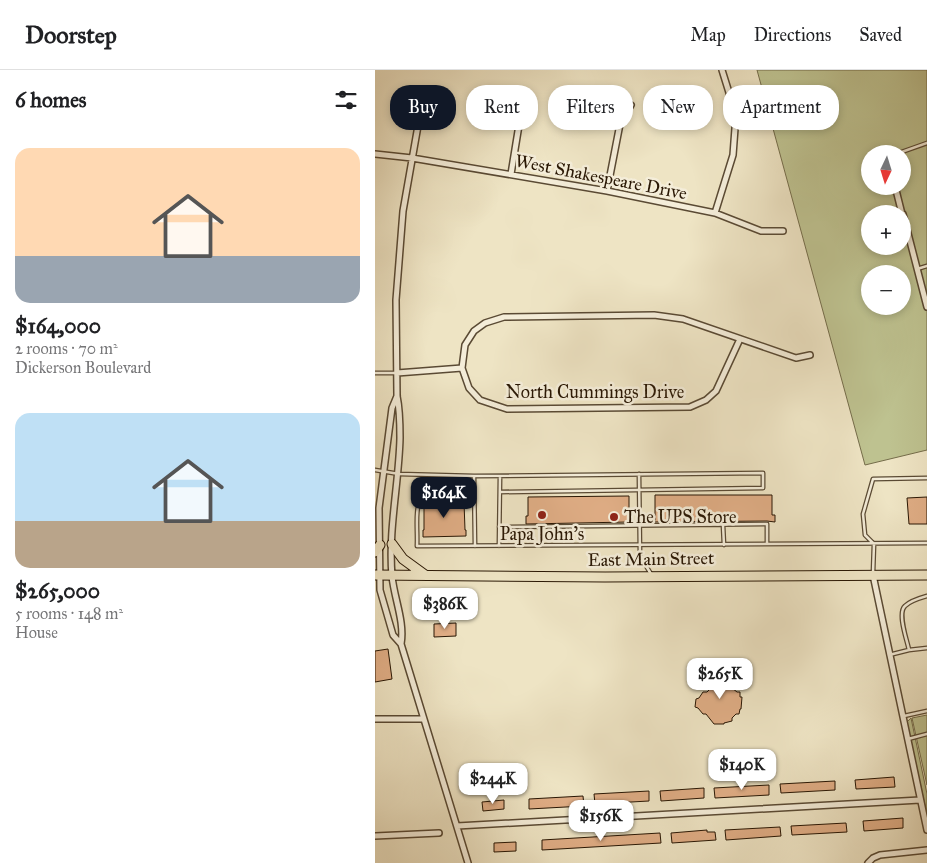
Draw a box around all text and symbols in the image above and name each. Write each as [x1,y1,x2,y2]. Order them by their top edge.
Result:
text: Doorstep [25,20,117,50]
text: Map [690,24,726,46]
text: Directions [754,24,831,46]
text: Saved [859,24,902,46]
chip: Buy [390,85,456,130]
chip: Rent [466,85,538,130]
chip: Filters [548,85,633,130]
chip: New [643,85,713,130]
chip: Apartment [723,85,839,130]
icon: filters [332,86,360,114]
text: 6 homes [15,87,87,113]
north arrow [861,145,911,195]
map controls [861,145,911,315]
street label: West Shakespeare Drive [513,150,689,204]
icon: home [143,181,233,271]
button: + [861,205,911,255]
button: − [861,265,911,315]
text: $164,000 [15,313,101,339]
text: 2 rooms · 70 m² [15,339,118,358]
text: Dickerson Boulevard [15,358,151,377]
street label: North Cummings Drive [506,381,684,404]
icon: home [143,446,233,536]
pin: $164K [409,476,479,519]
text: $164K [422,483,466,502]
place label: The UPS Store [624,506,736,528]
marker: Papa John's [536,509,548,521]
marker: The UPS Store [608,511,620,523]
place label: Papa John's [500,523,584,546]
street label: East Main Street [587,547,715,571]
text: $265,000 [15,578,100,604]
pin: $386K [410,588,480,630]
text: $386K [423,594,467,613]
text: 5 rooms · 148 m² [15,604,123,623]
text: House [15,623,58,642]
pin: $265K [685,658,755,700]
text: $265K [698,664,742,683]
pin: $140K [707,748,777,791]
text: $140K [719,755,765,774]
pin: $244K [458,762,528,805]
text: $244K [470,769,516,788]
pin: $156K [566,800,636,842]
text: $156K [580,806,622,825]

